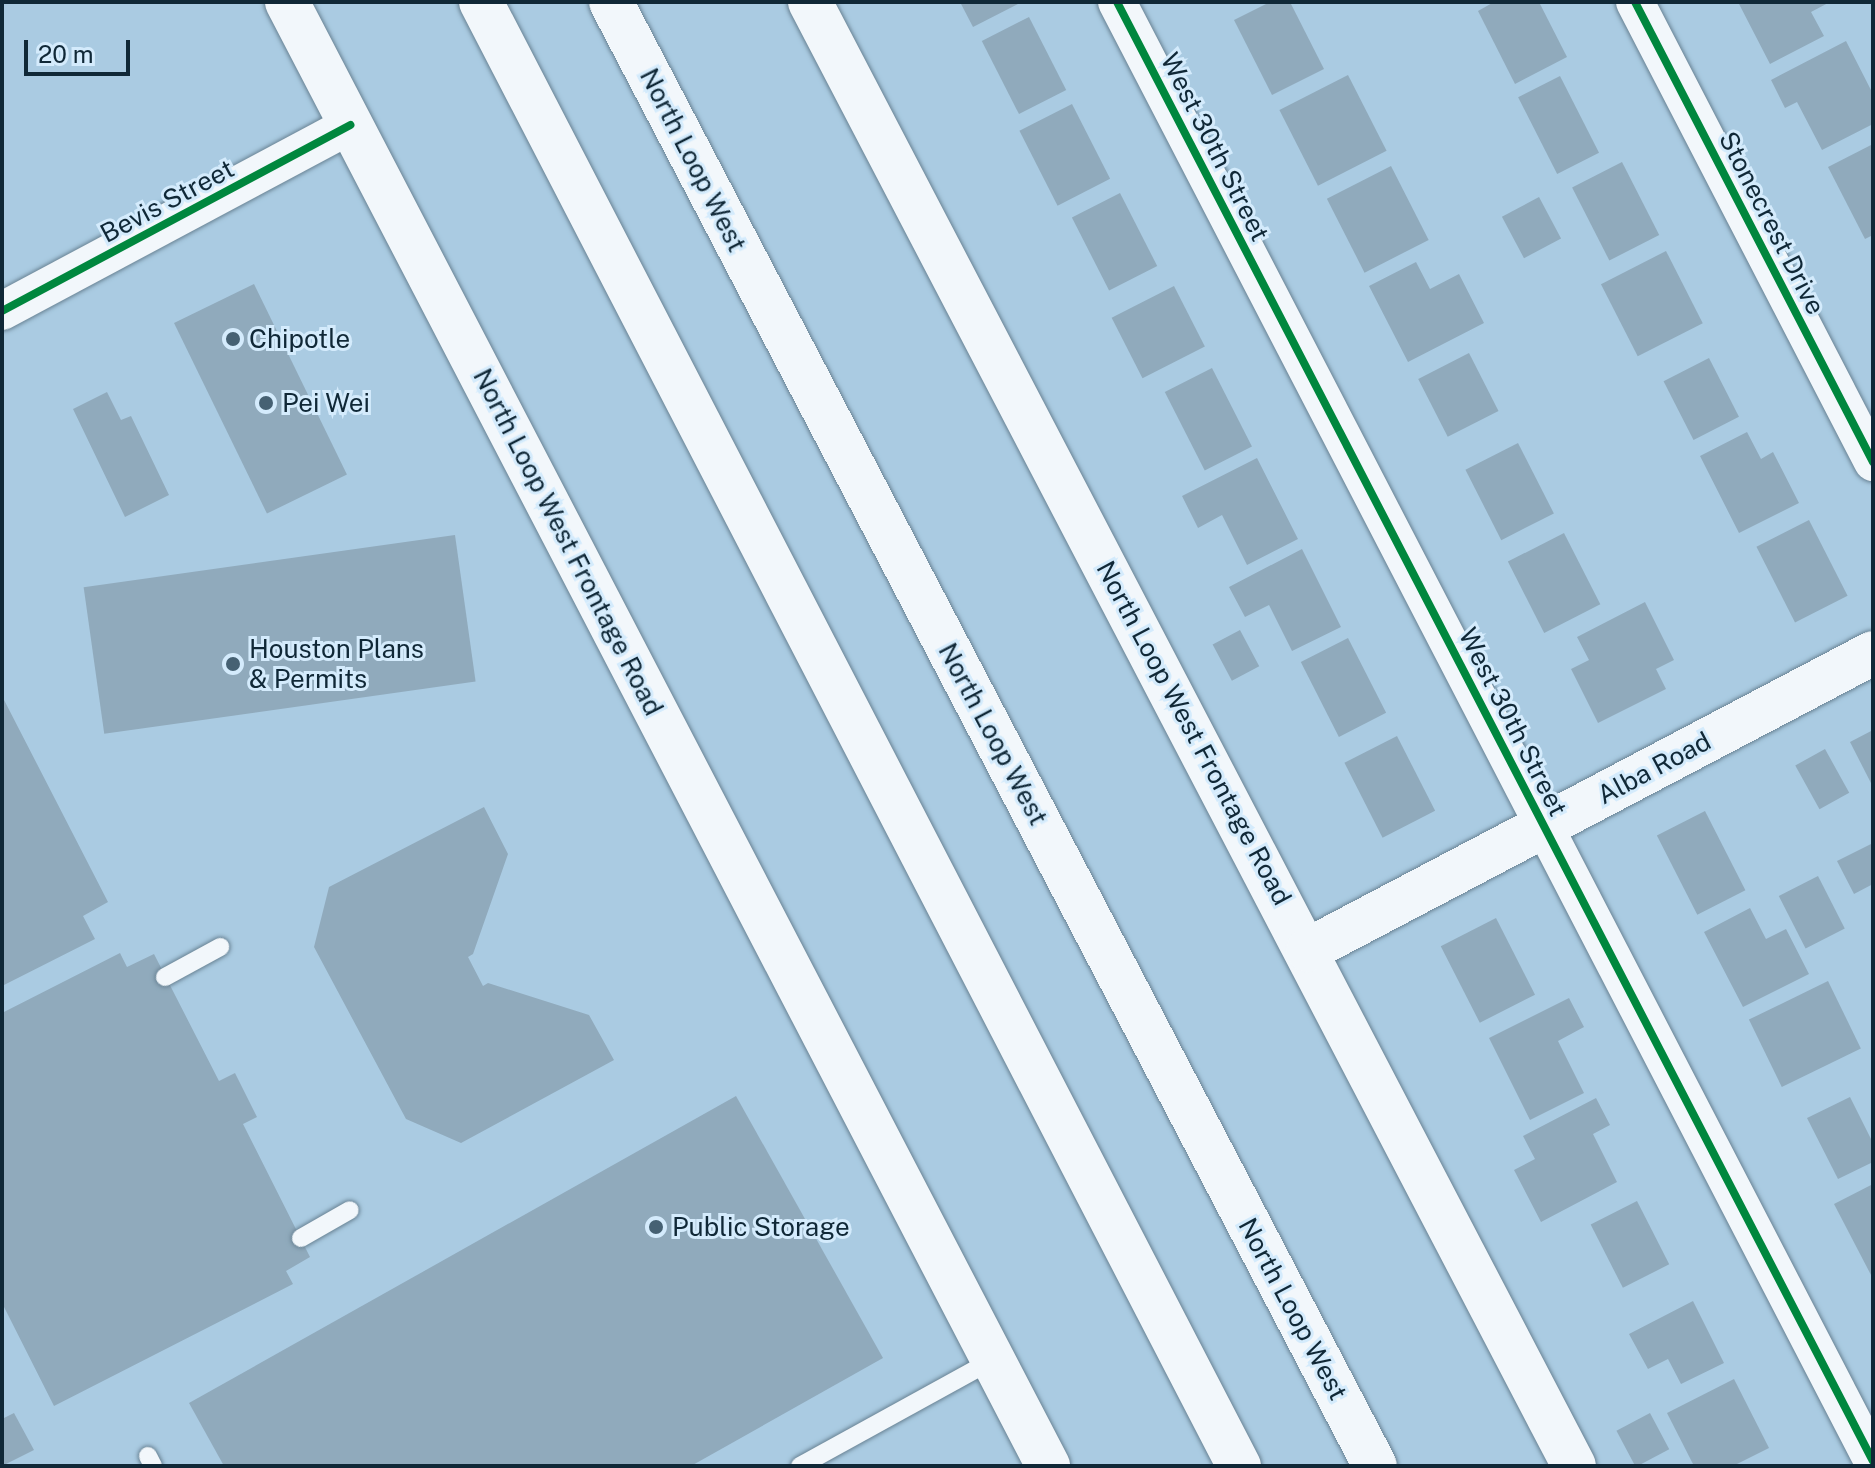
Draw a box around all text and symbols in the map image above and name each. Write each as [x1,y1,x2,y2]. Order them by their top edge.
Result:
scale bar [28,24,134,74]
text: 20 m [38,40,94,68]
street label: West 30th Street [1154,48,1276,246]
street label: North Loop West [633,63,753,257]
street label: Stonecrest Drive [1712,126,1832,320]
street label: Bevis Street [95,153,239,249]
place label: Chipotle [249,323,350,355]
marker: Chipotle [224,330,242,348]
street label: North Loop West Frontage Road [466,363,670,721]
place label: Pei Wei [282,387,371,419]
marker: Pei Wei [257,394,275,412]
street label: North Loop West Frontage Road [1090,555,1298,911]
street label: West 30th Street [1452,623,1574,821]
place label: Houston Plans & Permits [249,633,424,694]
street label: North Loop West [932,637,1054,831]
marker: Houston Plans & Permits [224,655,242,673]
street label: Alba Road [1592,725,1716,811]
place label: Public Storage [672,1211,850,1243]
street label: North Loop West [1232,1212,1354,1406]
marker: Public Storage [647,1218,665,1236]

